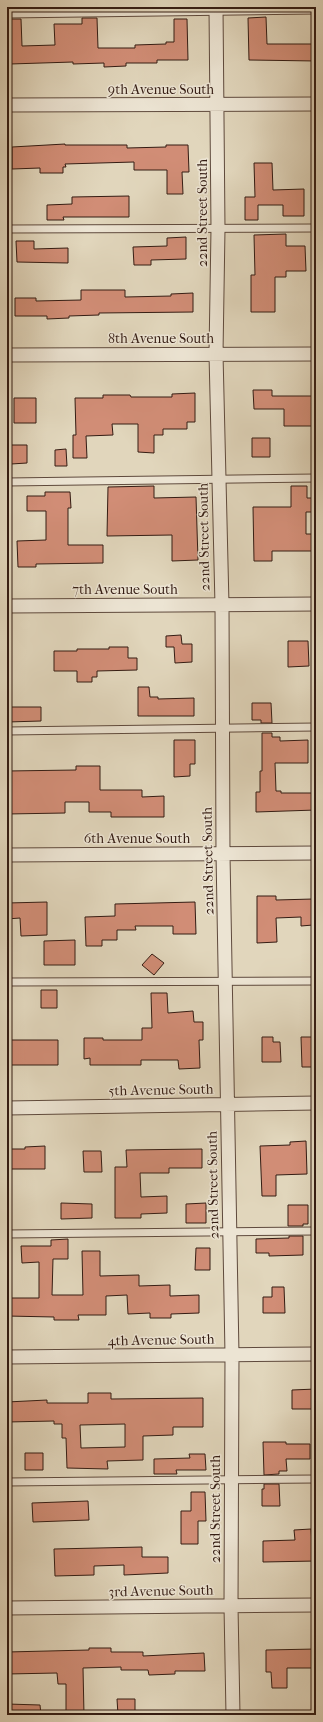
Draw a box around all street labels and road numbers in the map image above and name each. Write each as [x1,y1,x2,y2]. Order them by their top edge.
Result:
street label: 9th Avenue South [108,81,214,98]
street label: 22nd Street South [194,159,211,267]
street label: 8th Avenue South [108,330,214,347]
street label: 22nd Street South [195,483,213,591]
street label: 7th Avenue South [72,581,178,598]
street label: 22nd Street South [199,807,217,915]
street label: 6th Avenue South [84,830,190,847]
street label: 5th Avenue South [108,1081,214,1099]
street label: 22nd Street South [204,1131,222,1239]
street label: 4th Avenue South [107,1331,215,1349]
street label: 22nd Street South [207,1455,224,1563]
street label: 3rd Avenue South [108,1582,214,1600]

